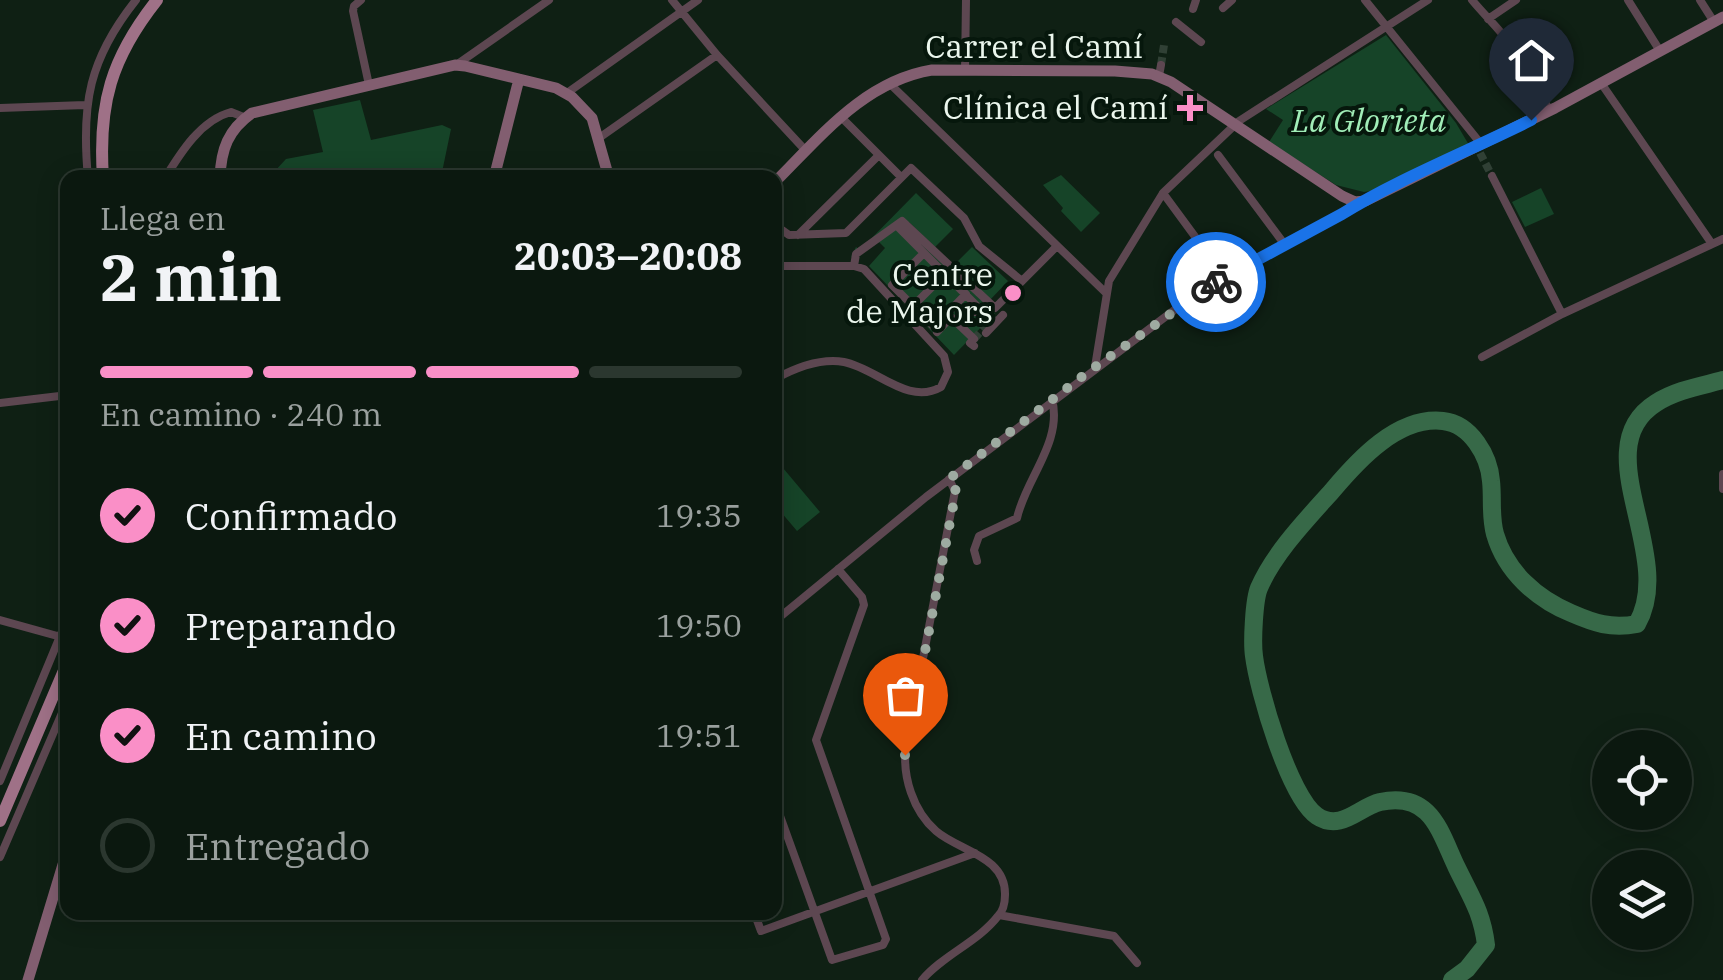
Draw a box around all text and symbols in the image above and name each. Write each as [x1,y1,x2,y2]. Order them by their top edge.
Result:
pin [1489,18,1574,121]
street label: Carrer el Camí [925,25,1143,67]
icon: home [1504,33,1559,88]
place label: Clínica el Camí [943,86,1168,128]
marker: Clínica el Camí [1177,95,1203,121]
park label: La Glorieta [1291,99,1447,141]
text: Llega en [100,197,226,239]
text: 20:03–20:08 [514,231,742,280]
courier [1166,232,1266,332]
text: 2 min [100,234,282,319]
place label: Centre de Majors [846,253,993,332]
icon: bike [1189,255,1244,310]
marker: Centre de Majors [1002,282,1024,304]
text: En camino · 240 m [100,393,382,435]
icon: check [100,488,155,543]
text: Confirmado [185,491,397,540]
text: 19:35 [656,494,742,536]
icon: check [100,598,155,653]
text: Preparando [185,601,396,650]
text: 19:50 [656,604,742,646]
pin [863,653,948,756]
icon: bag [878,668,933,723]
icon: check [100,708,155,763]
text: En camino [185,711,377,760]
text: 19:51 [656,714,742,756]
map controls [1592,730,1692,950]
button: locate [1592,730,1692,830]
text: Entregado [185,821,370,870]
button: layers [1592,850,1692,950]

